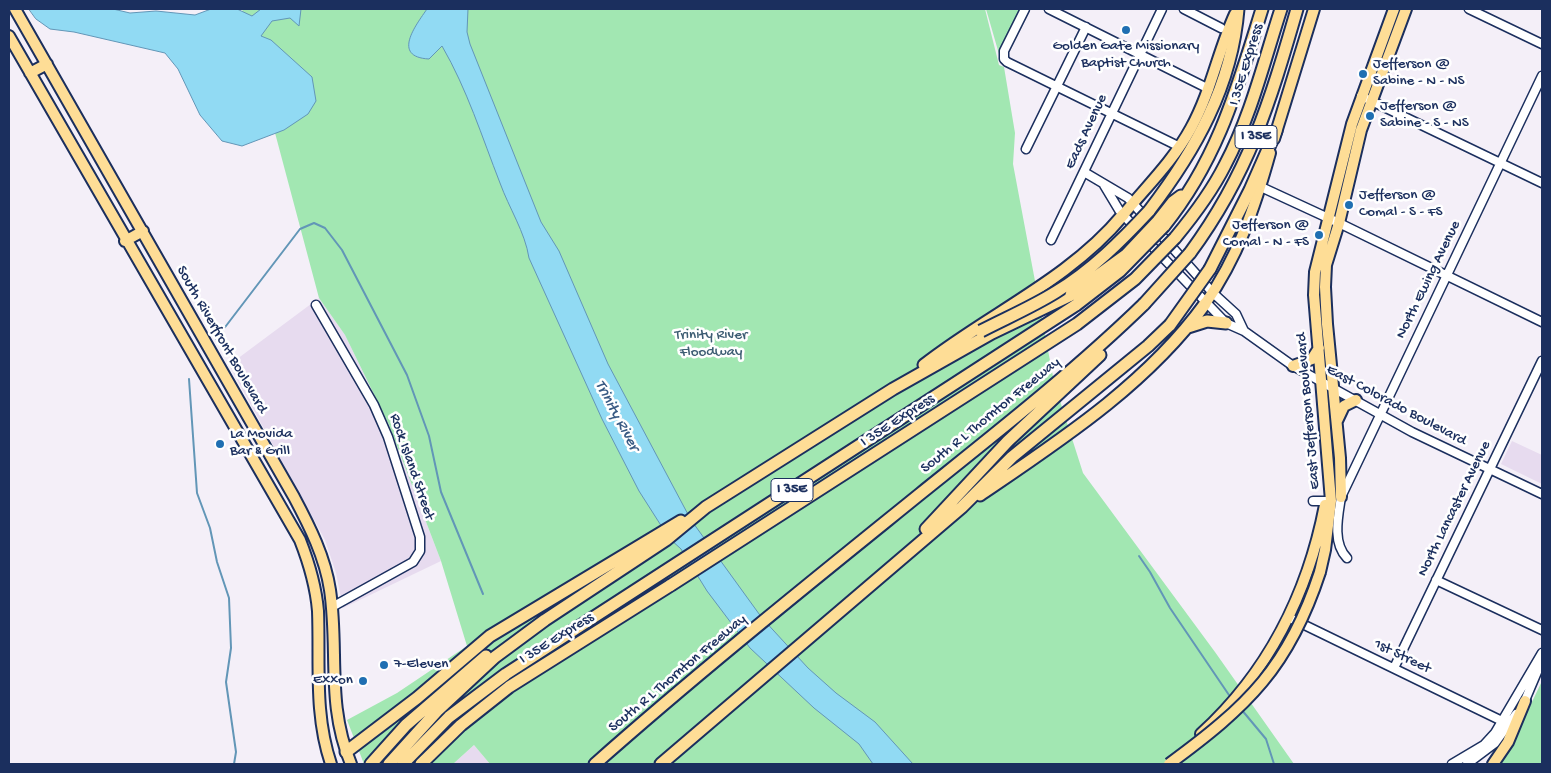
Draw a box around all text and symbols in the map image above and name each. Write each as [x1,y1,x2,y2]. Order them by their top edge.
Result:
street label: I 35E Express [1226,22,1268,108]
marker: Golden Gate Missionary Baptist Church [1120,24,1132,36]
place label: Golden Gate Missionary Baptist Church [1053,38,1199,73]
place label: Jefferson @ Sabine - N - NS [1373,56,1464,91]
marker: Jefferson @ Sabine - N - NS [1357,68,1369,80]
street label: Eads Avenue [1062,92,1112,172]
place label: Jefferson @ Sabine - S - NS [1380,98,1469,133]
marker: Jefferson @ Sabine - S - NS [1364,110,1376,122]
road number: I 35E [1235,125,1277,148]
place label: Jefferson @ Comal - S - FS [1359,187,1442,222]
marker: Jefferson @ Comal - S - FS [1343,199,1355,211]
place label: Jefferson @ Comal - N - FS [1223,217,1309,252]
street label: North Ewing Avenue [1393,218,1465,342]
marker: Jefferson @ Comal - N - FS [1313,229,1325,241]
street label: South Riverfront Boulevard [171,263,271,417]
park label: Trinity River Floodway [675,327,747,362]
street label: East Jefferson Boulevard [1293,332,1325,490]
street label: South R L Thornton Freeway [918,354,1064,478]
street label: East Colorado Boulevard [1323,361,1469,451]
water label: Trinity River [589,377,643,455]
street label: I 35E Express [858,390,938,452]
street label: Rock Island Street [384,411,438,523]
place label: La Movida Bar & Grill [230,426,293,461]
marker: La Movida Bar & Grill [214,438,226,450]
street label: North Lancaster Avenue [1414,438,1496,580]
road number: I 35E [771,478,813,502]
street label: I 35E Express [516,609,598,669]
street label: South R L Thornton Freeway [605,611,751,737]
street label: 1st Street [1371,635,1433,679]
place label: 7-Eleven [394,656,448,674]
marker: 7-Eleven [378,659,390,671]
place label: Exxon [313,672,353,690]
marker: Exxon [357,675,369,687]

